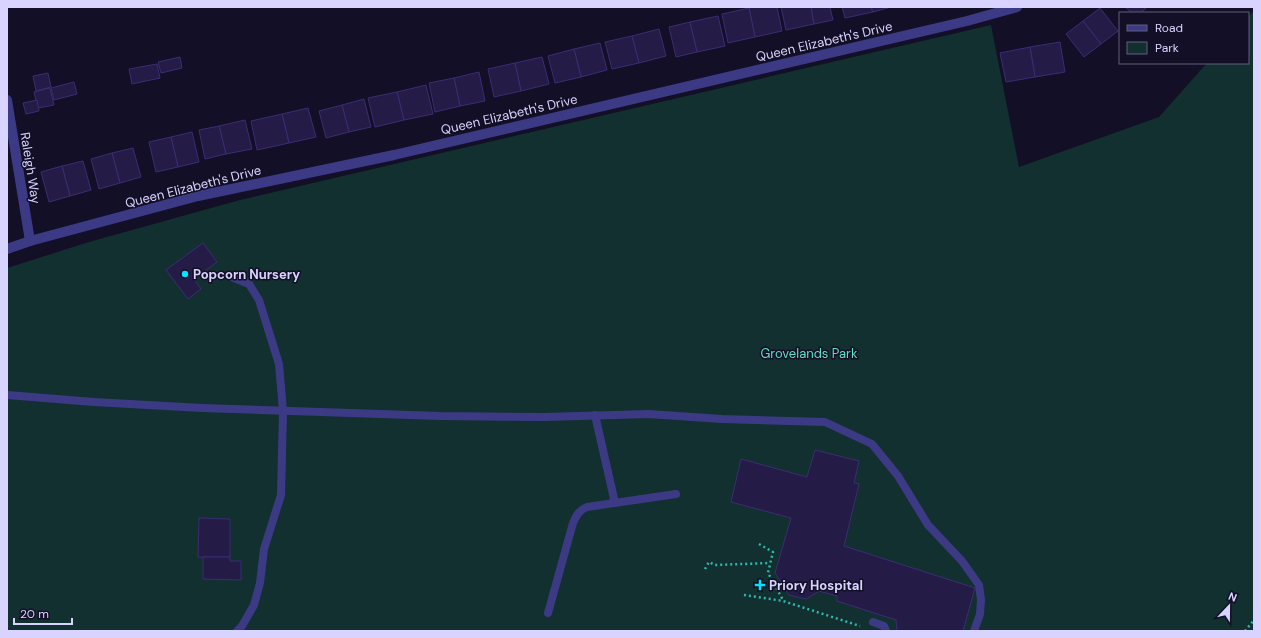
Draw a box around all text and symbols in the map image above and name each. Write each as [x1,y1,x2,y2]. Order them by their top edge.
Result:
legend [1119,12,1249,64]
street label: Queen Elizabeth's Drive [754,17,894,65]
text: Road [1155,20,1183,36]
text: Park [1155,40,1179,56]
street label: Queen Elizabeth's Drive [439,90,579,138]
street label: Raleigh Way [16,131,45,205]
street label: Queen Elizabeth's Drive [123,161,263,212]
place label: Popcorn Nursery [193,266,300,283]
marker: Popcorn Nursery [180,269,190,279]
park label: Grovelands Park [761,345,858,362]
place label: Priory Hospital [769,577,863,594]
marker: Priory Hospital [754,579,766,591]
north arrow [1209,586,1249,626]
text: N [1226,589,1239,605]
scale bar [14,600,72,626]
text: 20 m [20,606,49,622]

